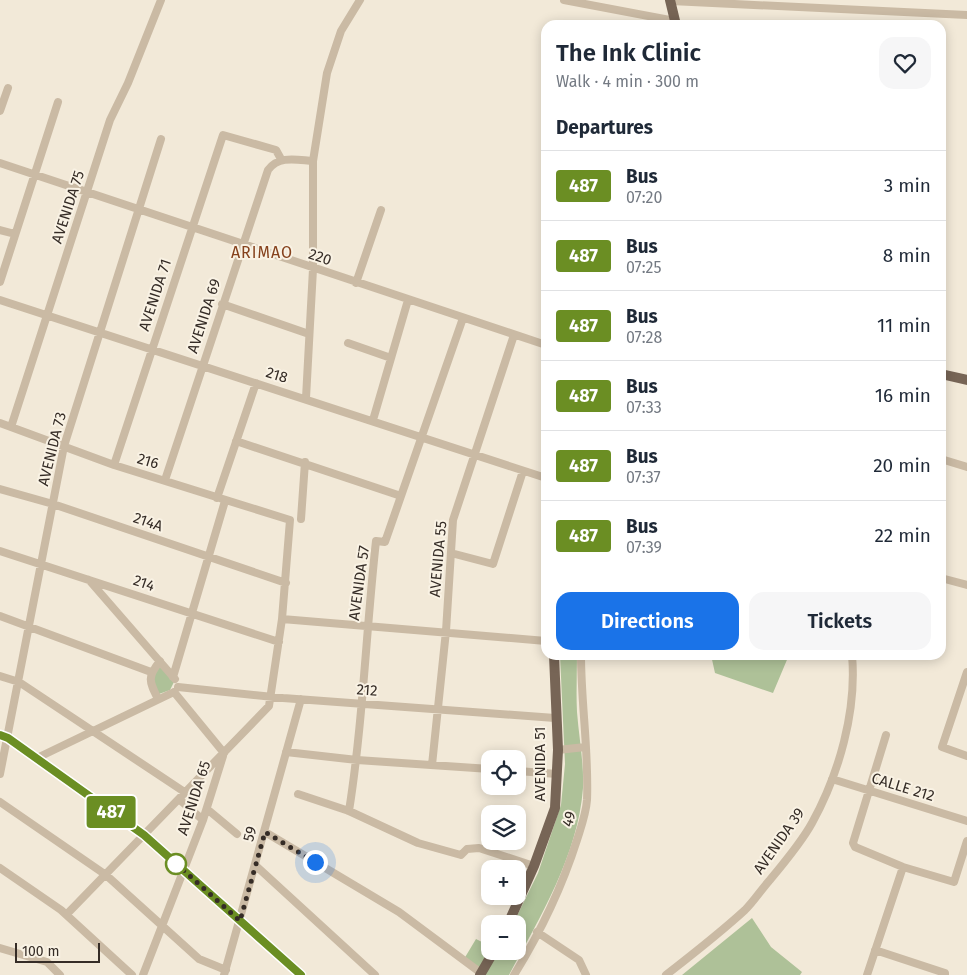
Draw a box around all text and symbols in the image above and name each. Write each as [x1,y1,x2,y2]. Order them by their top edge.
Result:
button: heart [879,37,931,89]
text: The Ink Clinic [556,39,701,67]
text: Walk · 4 min · 300 m [556,72,699,91]
text: Departures [556,116,653,139]
text: Bus [626,165,658,188]
street label: AVENIDA 75 [48,168,88,246]
text: 3 min [884,174,931,197]
text: 487 [569,175,598,197]
text: 07:20 [626,188,662,207]
text: Bus [626,235,658,258]
district label: ARIMAO [231,243,293,262]
text: 8 min [883,244,931,267]
street label: 220 [306,245,334,269]
text: 487 [569,245,598,267]
street label: AVENIDA 71 [135,257,175,333]
text: 07:25 [626,258,662,277]
street label: AVENIDA 69 [184,276,225,355]
text: Bus [626,305,658,328]
text: 11 min [877,314,931,337]
text: 487 [569,315,598,337]
text: 07:28 [626,328,662,347]
street label: 218 [264,363,290,387]
text: Bus [626,375,658,398]
text: 16 min [875,384,931,407]
text: 487 [569,385,598,407]
text: 07:33 [626,398,662,417]
street label: AVENIDA 73 [34,410,70,488]
text: Bus [626,445,658,468]
street label: 216 [135,449,161,473]
text: 20 min [873,454,931,477]
text: 487 [569,455,598,477]
text: 07:37 [626,468,661,487]
street label: 214A [131,509,166,536]
text: Bus [626,515,658,538]
street label: AVENIDA 55 [426,520,450,598]
text: 22 min [874,524,931,547]
text: 487 [569,525,598,547]
text: 07:39 [626,538,662,557]
street label: AVENIDA 57 [345,544,373,622]
street label: 214 [131,571,157,595]
button: Directions [556,592,739,650]
button: Tickets [749,592,931,650]
street label: 212 [356,680,378,700]
street label: AVENIDA 51 [531,727,549,801]
map controls [481,750,526,960]
button: locate [481,750,526,795]
street label: AVENIDA 65 [174,759,214,837]
street label: CALLE 212 [869,769,937,805]
line badge: 487 [82,796,140,828]
text: 487 [97,801,125,823]
street label: AVENIDA 39 [750,804,808,878]
button: layers [481,805,526,850]
street label: 49 [558,809,580,829]
street label: 59 [239,824,261,844]
your location [303,850,328,875]
unlabelled marker [165,853,187,875]
button: + [481,860,526,905]
button: − [481,915,526,960]
scale bar [15,940,100,963]
text: 100 m [22,943,59,960]

